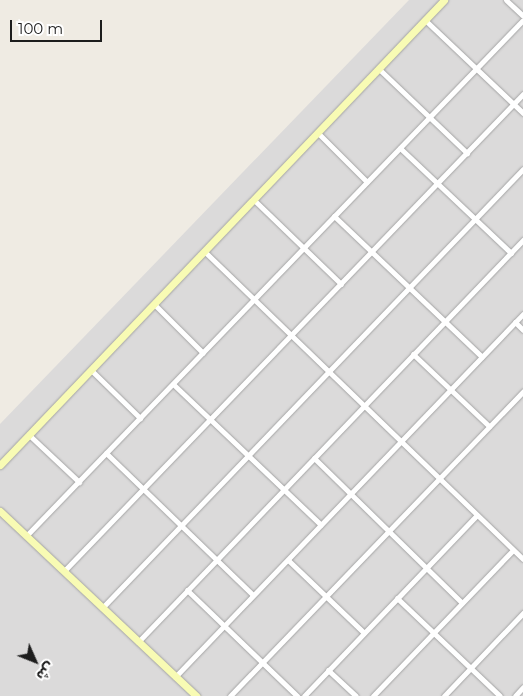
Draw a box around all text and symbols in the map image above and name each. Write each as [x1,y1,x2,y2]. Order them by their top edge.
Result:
scale bar [12,10,105,42]
text: 100 m [18,19,63,38]
north arrow [10,636,60,686]
text: ش [33,658,59,685]

